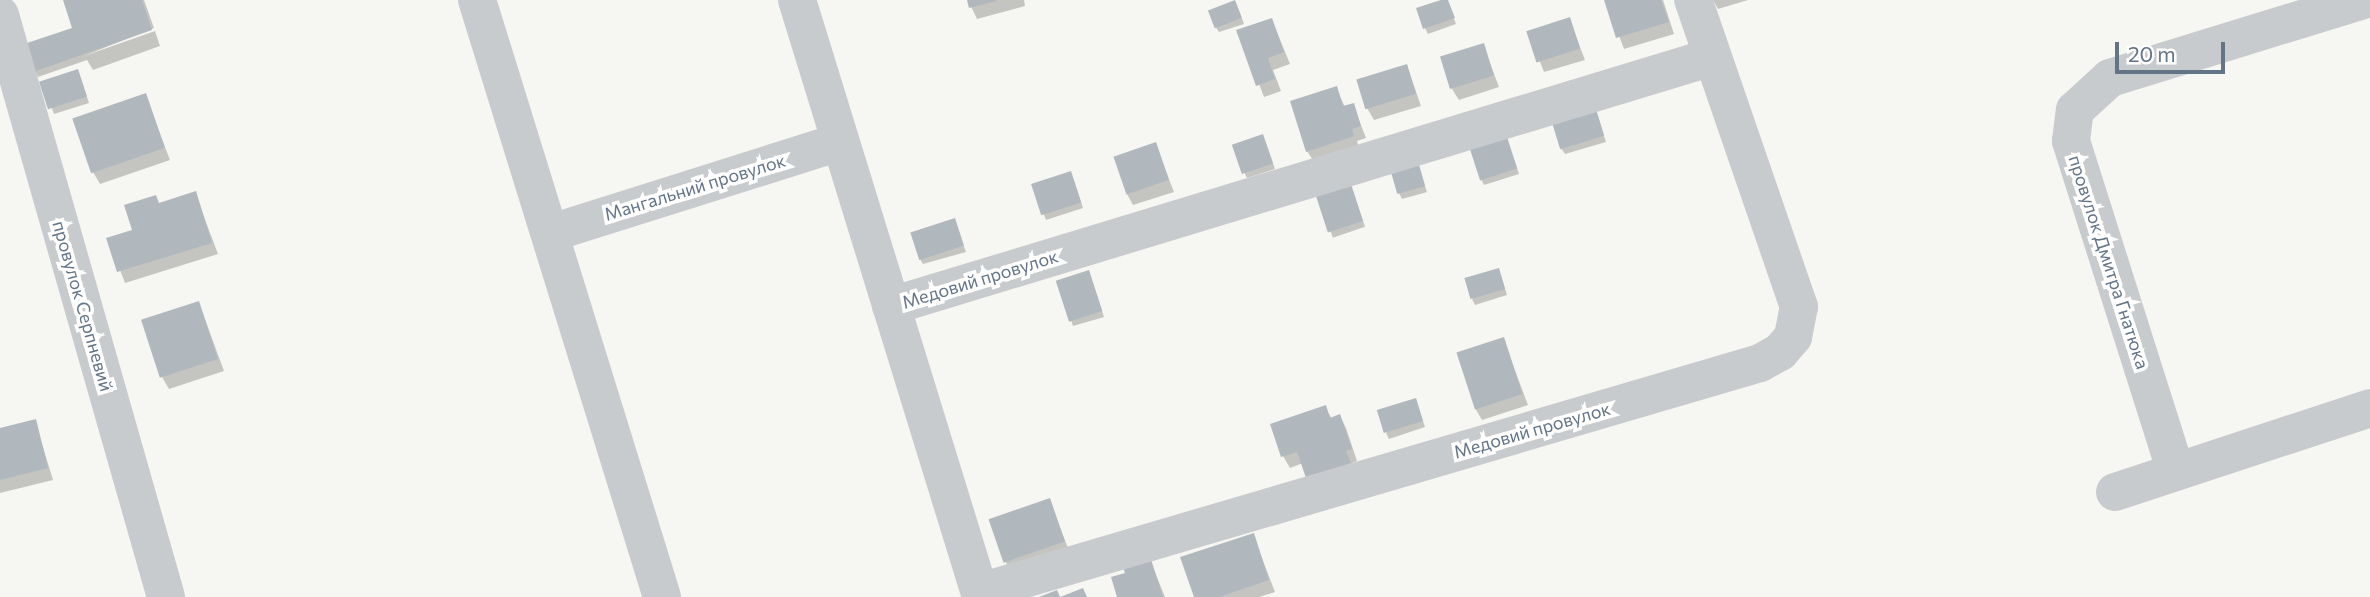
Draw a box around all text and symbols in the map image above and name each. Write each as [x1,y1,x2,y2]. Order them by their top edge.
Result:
scale bar [2118,28,2228,72]
text: 20 m [2128,41,2176,66]
street label: Мангальний провулок [602,149,788,225]
street label: провулок Дмитра Гнатюка [2064,152,2154,372]
street label: провулок Серпневий [48,218,118,394]
street label: Медовий провулок [899,245,1061,313]
street label: Медовий провулок [1451,397,1613,463]

